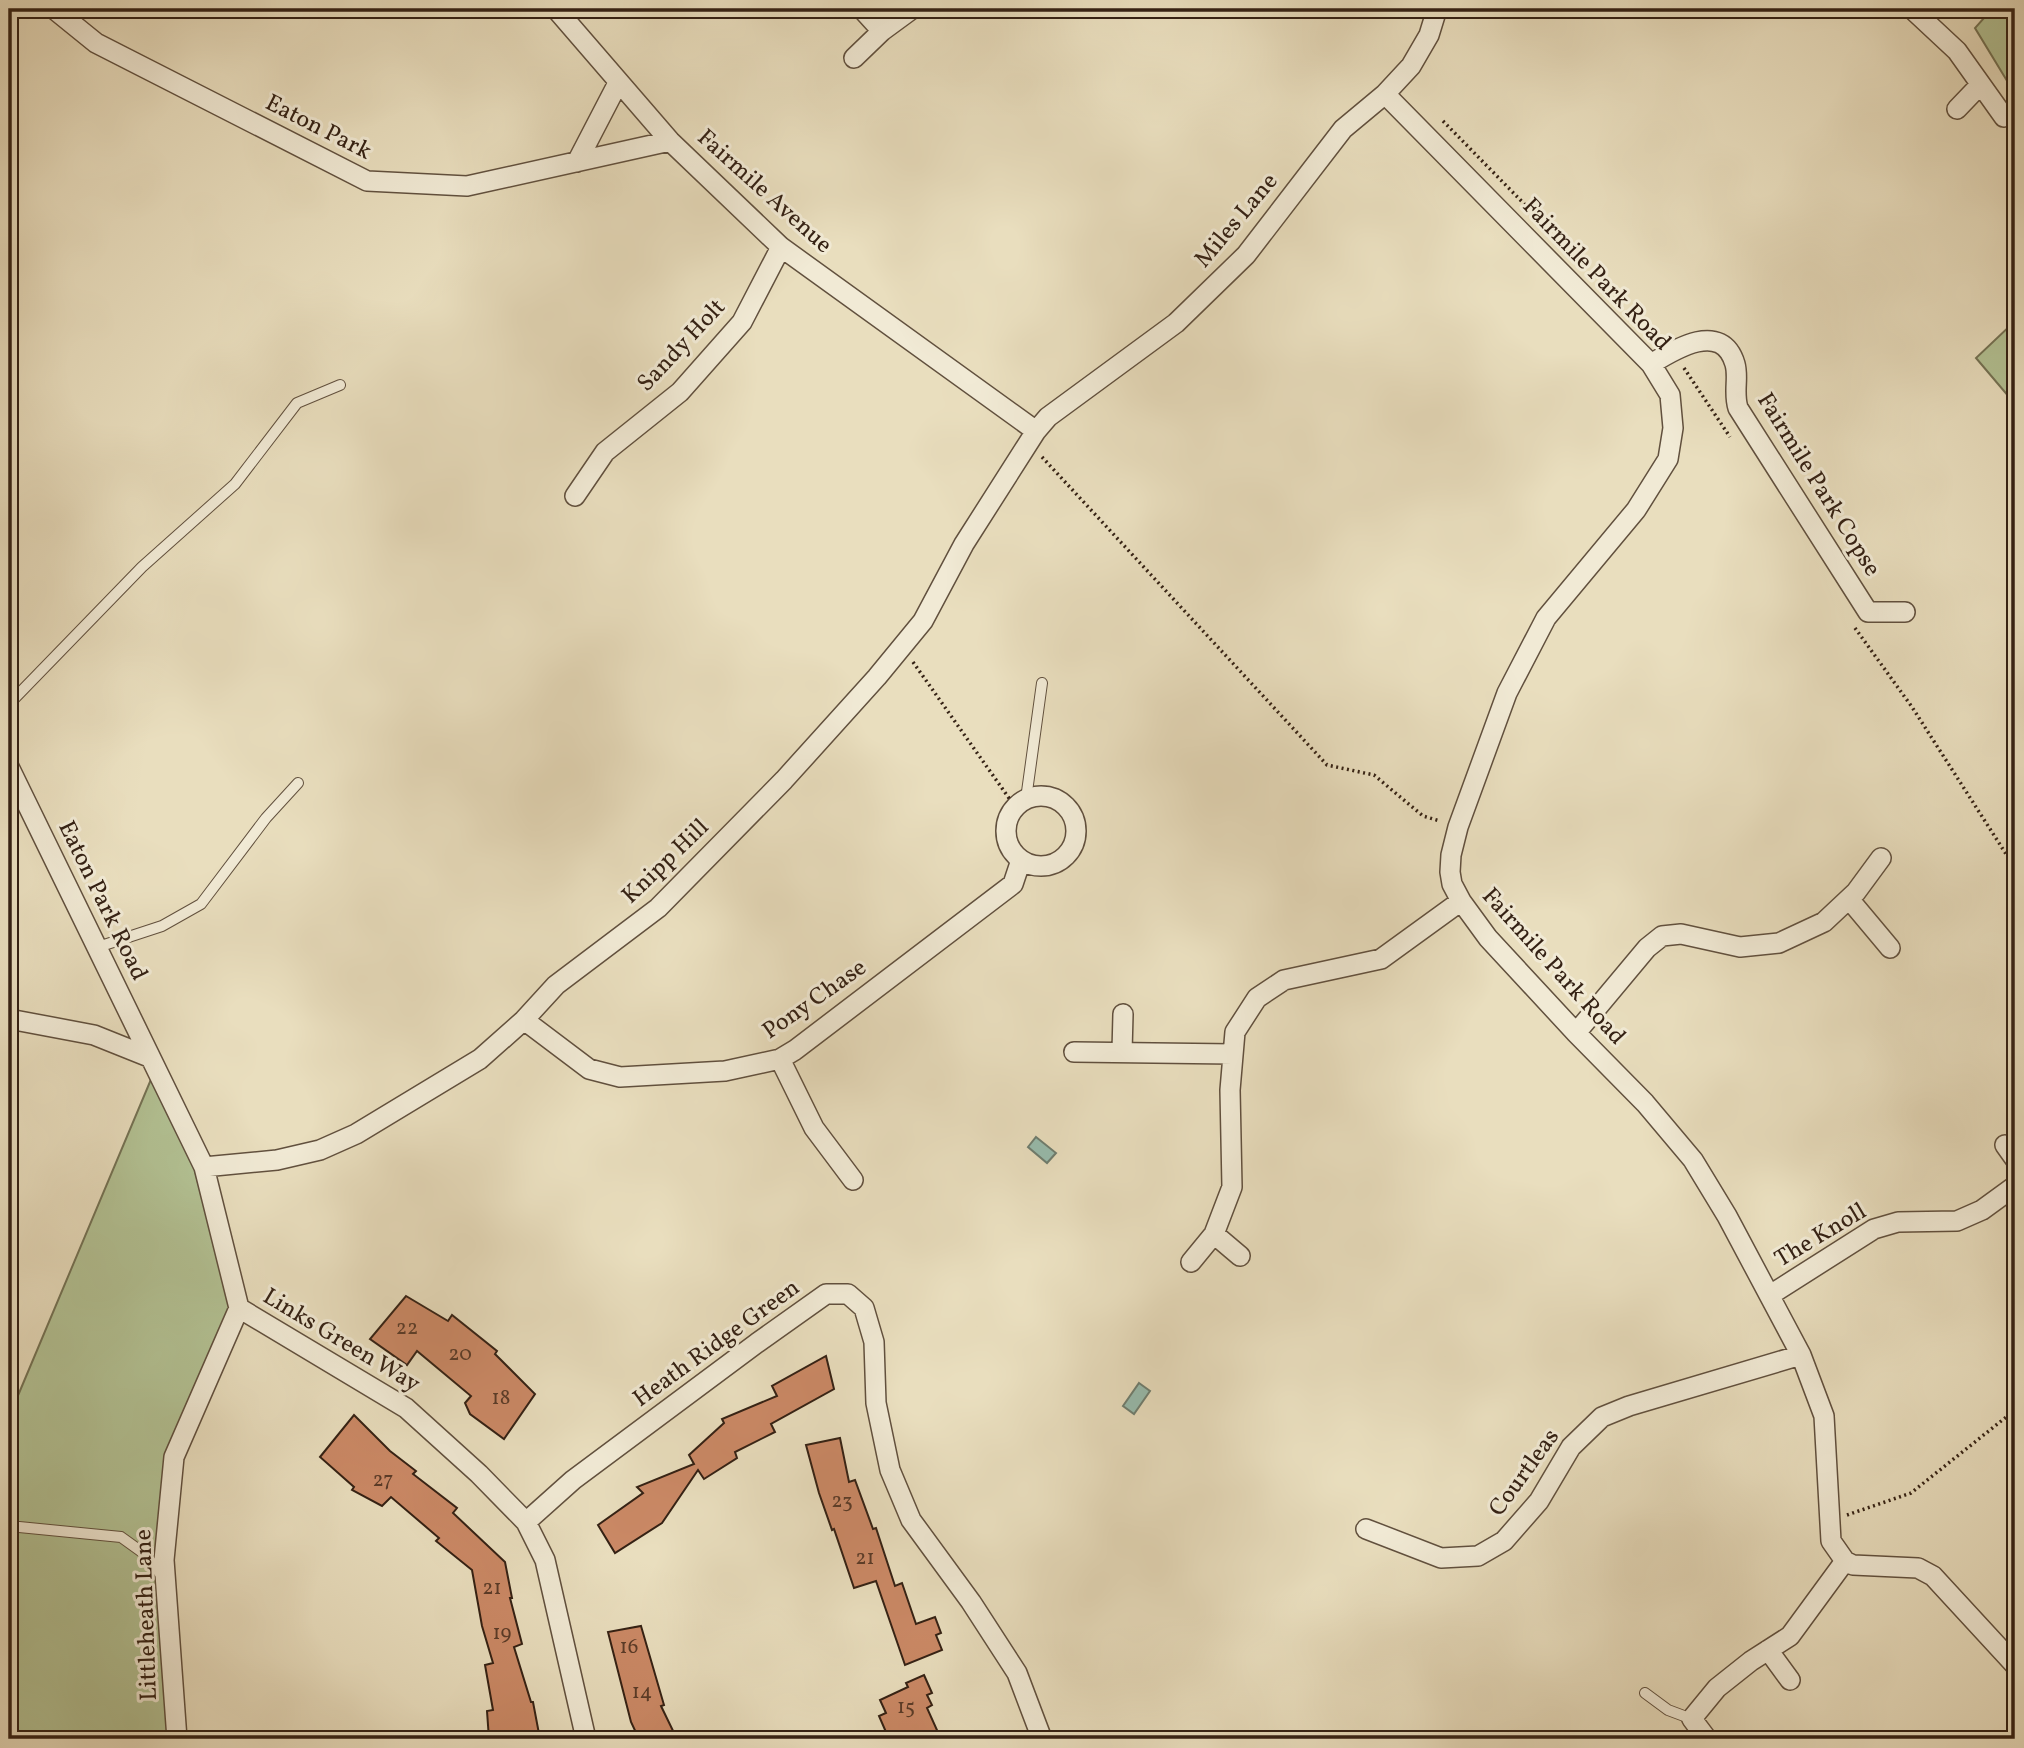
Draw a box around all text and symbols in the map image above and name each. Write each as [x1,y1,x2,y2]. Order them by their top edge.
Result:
street label: Eaton Park [259,87,377,169]
street label: Fairmile Avenue [689,122,839,262]
street label: Miles Lane [1187,166,1287,276]
street label: Fairmile Park Road [1514,191,1678,359]
street label: Sandy Holt [630,292,734,400]
street label: Fairmile Park Copse [1748,387,1888,583]
street label: Knipp Hill [615,812,717,912]
street label: Eaton Park Road [49,815,155,987]
street label: Fairmile Park Road [1473,881,1633,1053]
street label: Pony Chase [756,952,874,1048]
street label: The Knoll [1769,1195,1873,1277]
street label: Heath Ridge Green [627,1272,807,1416]
street label: Links Green Way [256,1280,426,1402]
house number: 22 [396,1314,418,1343]
house number: 20 [448,1340,472,1369]
house number: 18 [492,1384,510,1413]
street label: Courtleas [1481,1422,1569,1524]
house number: 27 [373,1466,393,1495]
house number: 23 [831,1487,853,1516]
street label: Littleheath Lane [127,1529,167,1701]
house number: 21 [855,1544,875,1573]
house number: 21 [482,1574,502,1603]
house number: 19 [492,1619,512,1648]
house number: 16 [620,1633,638,1662]
house number: 14 [632,1678,652,1707]
house number: 15 [897,1693,915,1722]

